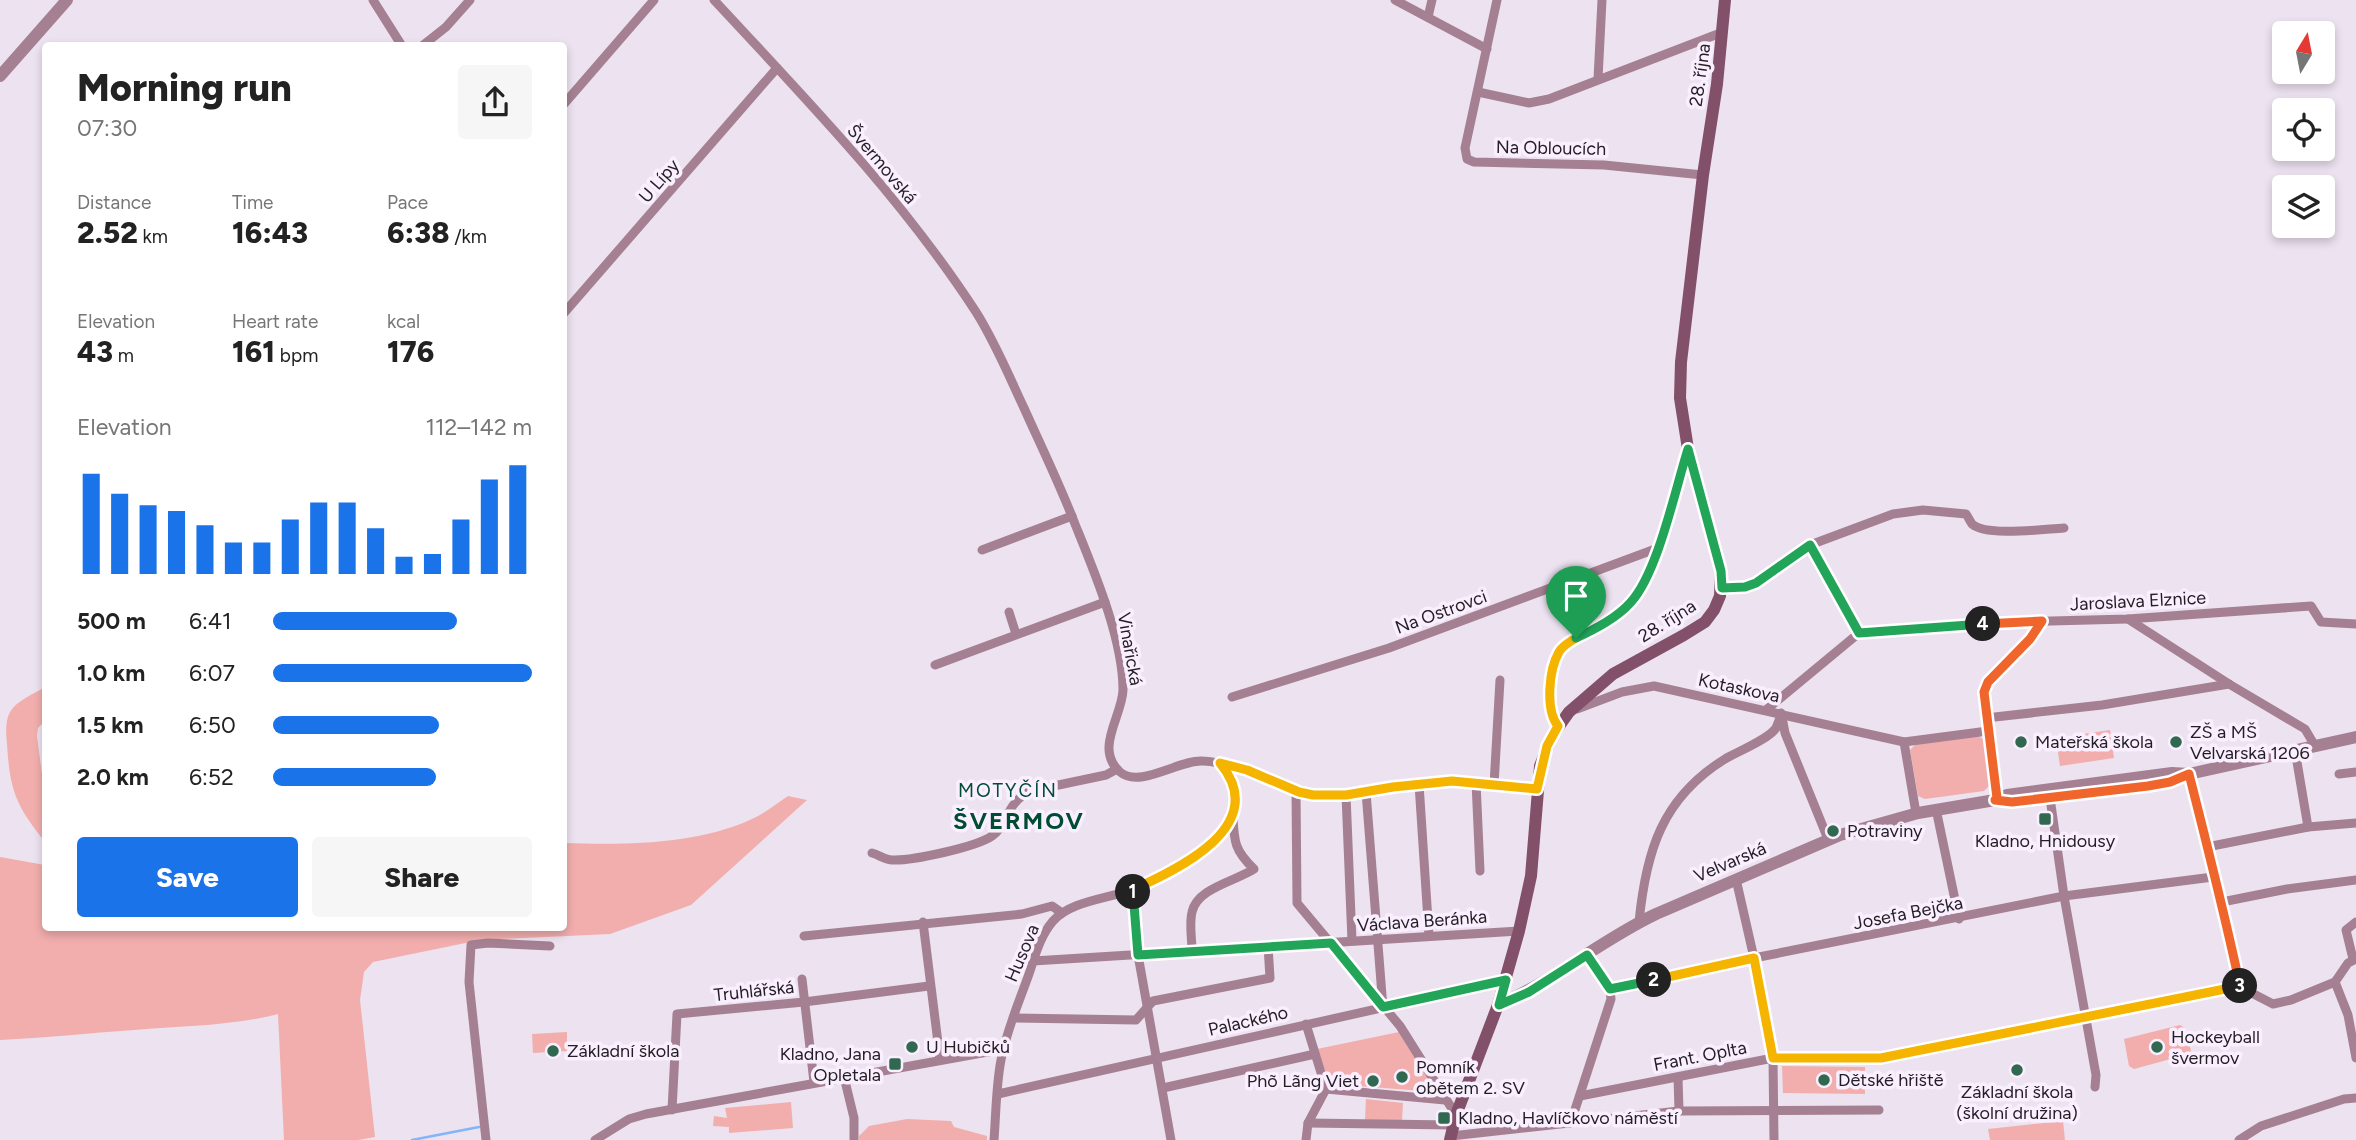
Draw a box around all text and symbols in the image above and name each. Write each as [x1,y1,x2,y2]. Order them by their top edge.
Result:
north arrow [2272,21,2334,84]
map controls [2272,21,2335,238]
street label: 28. října [1685,42,1715,108]
text: Morning run [77,65,292,111]
button: share [458,65,532,139]
button: locate [2272,98,2335,161]
text: 07:30 [77,114,137,142]
street label: Švermovská [842,120,922,208]
street label: Na Obloucích [1496,136,1606,160]
street label: U Lípy [634,154,684,207]
button: layers [2272,175,2335,238]
text: Distance [77,191,151,214]
text: Time [232,191,273,214]
text: Pace [387,191,428,214]
text: 2.52 [77,214,138,251]
text: 16:43 [232,214,308,251]
text: 6:38 [387,214,449,251]
text: km [138,225,168,248]
text: /km [449,225,487,248]
text: Elevation [77,310,155,333]
text: Heart rate [232,310,318,333]
text: kcal [387,310,420,333]
text: 43 [77,333,113,370]
text: 161 [232,333,275,370]
text: 176 [387,333,434,370]
text: m [113,344,134,367]
text: bpm [275,344,318,367]
text: Elevation [77,413,172,441]
text: 112–142 m [426,413,532,441]
pin [1546,566,1606,638]
icon: arrive [1557,577,1595,615]
street label: Na Ostrovci [1392,585,1490,639]
street label: Jaroslava Elznice [2069,586,2207,616]
street label: 28. října [1634,595,1700,647]
pin: 4 [1966,606,2000,642]
text: 500 m [77,607,146,635]
text: 6:41 [189,607,232,635]
street label: Vinařická [1113,611,1147,687]
text: 4 [1976,612,1989,635]
text: 1.0 km [77,659,145,687]
text: 6:07 [189,659,235,687]
street label: Kotaskova [1696,669,1782,707]
text: 1.5 km [77,711,144,739]
text: 6:50 [189,711,236,739]
place label: ZŠ a MŠ Velvarská 1206 [2190,721,2310,764]
place label: Mateřská škola [2035,731,2153,753]
marker: Mateřská škola [2013,734,2029,750]
marker: ZŠ a MŠ Velvarská 1206 [2168,734,2184,750]
text: 2.0 km [77,763,149,791]
text: 6:52 [189,763,234,791]
district label: MOTYČÍN [958,779,1058,802]
district label: ŠVERMOV [953,806,1085,835]
marker: Kladno, Hnidousy [2037,811,2053,827]
place label: Potraviny [1847,820,1923,842]
marker: Potraviny [1825,823,1841,839]
place label: Kladno, Hnidousy [1975,830,2116,852]
button: Save [77,837,298,917]
button: Share [312,837,532,917]
street label: Velvarská [1691,837,1769,887]
pin: 1 [1116,874,1150,910]
text: 1 [1128,880,1137,903]
street label: Josefa Bejčka [1851,892,1965,934]
street label: Václava Beránka [1356,905,1488,937]
street label: Husova [1000,921,1044,985]
pin: 2 [1636,962,1672,998]
text: 2 [1648,968,1659,991]
pin: 3 [2222,968,2258,1004]
text: 3 [2234,974,2245,997]
street label: Truhlářská [713,976,795,1006]
street label: Palackého [1206,1001,1290,1041]
place label: Hockeyball švermov [2171,1026,2260,1069]
place label: U Hubičků [926,1036,1010,1058]
street label: Frant. Oplta [1652,1036,1748,1076]
marker: U Hubičků [904,1039,920,1055]
marker: Hockeyball švermov [2149,1039,2165,1055]
place label: Základní škola [567,1040,679,1062]
marker: Základní škola [545,1043,561,1059]
place label: Kladno, Jana Opletala [780,1043,881,1086]
marker: Kladno, Jana Opletala [887,1056,903,1072]
place label: Pomník obětem 2. SV [1416,1056,1525,1099]
marker: Základní škola (školní družina) [2009,1062,2025,1078]
marker: Pomník obětem 2. SV [1394,1069,1410,1085]
place label: Dětské hřiště [1838,1069,1944,1091]
place label: Phõ Lãng Viet [1247,1070,1359,1092]
marker: Dětské hřiště [1816,1072,1832,1088]
marker: Phõ Lãng Viet [1365,1073,1381,1089]
place label: Základní škola (školní družina) [1956,1081,2078,1124]
place label: Kladno, Havlíčkovo náměstí [1458,1107,1679,1129]
marker: Kladno, Havlíčkovo náměstí [1436,1110,1452,1126]

